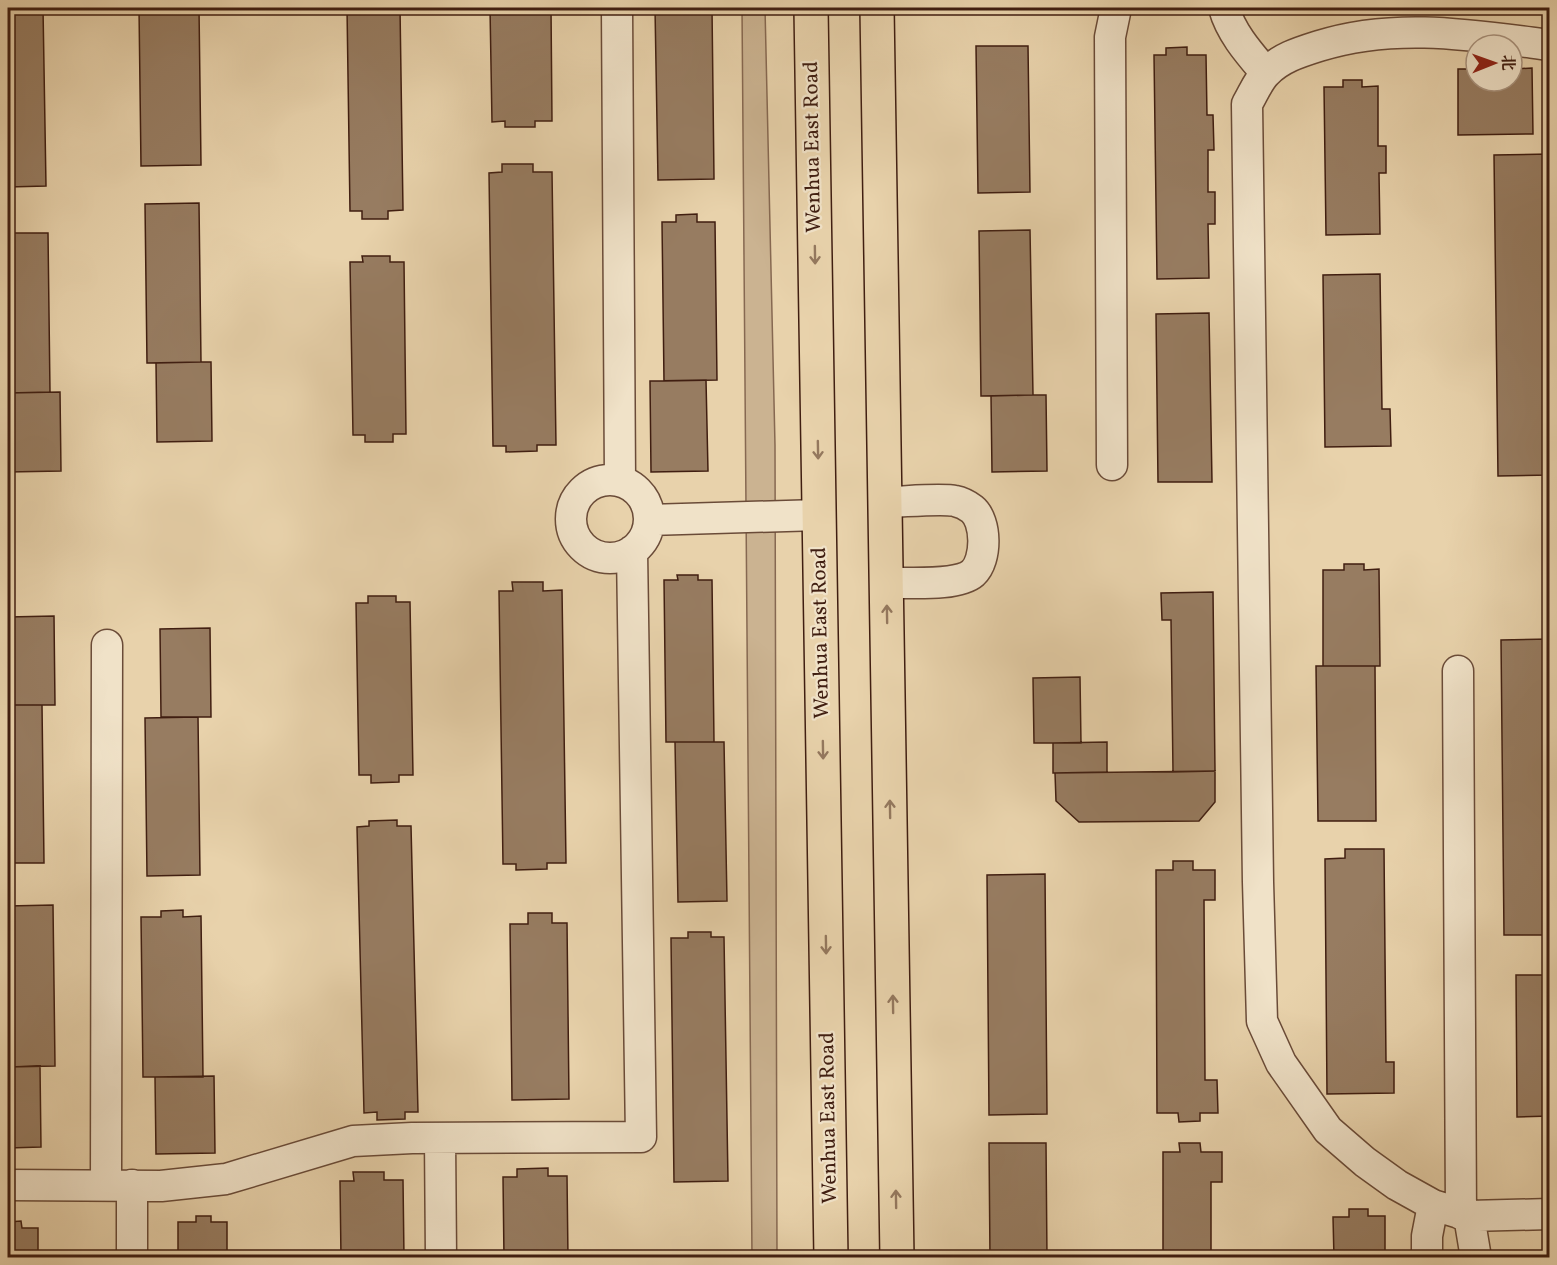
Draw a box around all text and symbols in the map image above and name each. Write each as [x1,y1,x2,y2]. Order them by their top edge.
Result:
north arrow [1464,33,1524,93]
text: 北 [1496,55,1518,71]
street label: Wenhua East Road [797,61,829,233]
one-way arrow [809,244,821,264]
one-way arrow [812,439,824,459]
street label: Wenhua East Road [805,547,837,719]
one-way arrow [881,605,893,625]
one-way arrow [817,739,829,759]
one-way arrow [884,800,896,820]
one-way arrow [820,934,832,954]
one-way arrow [887,995,899,1015]
street label: Wenhua East Road [813,1032,845,1204]
one-way arrow [890,1190,902,1210]

